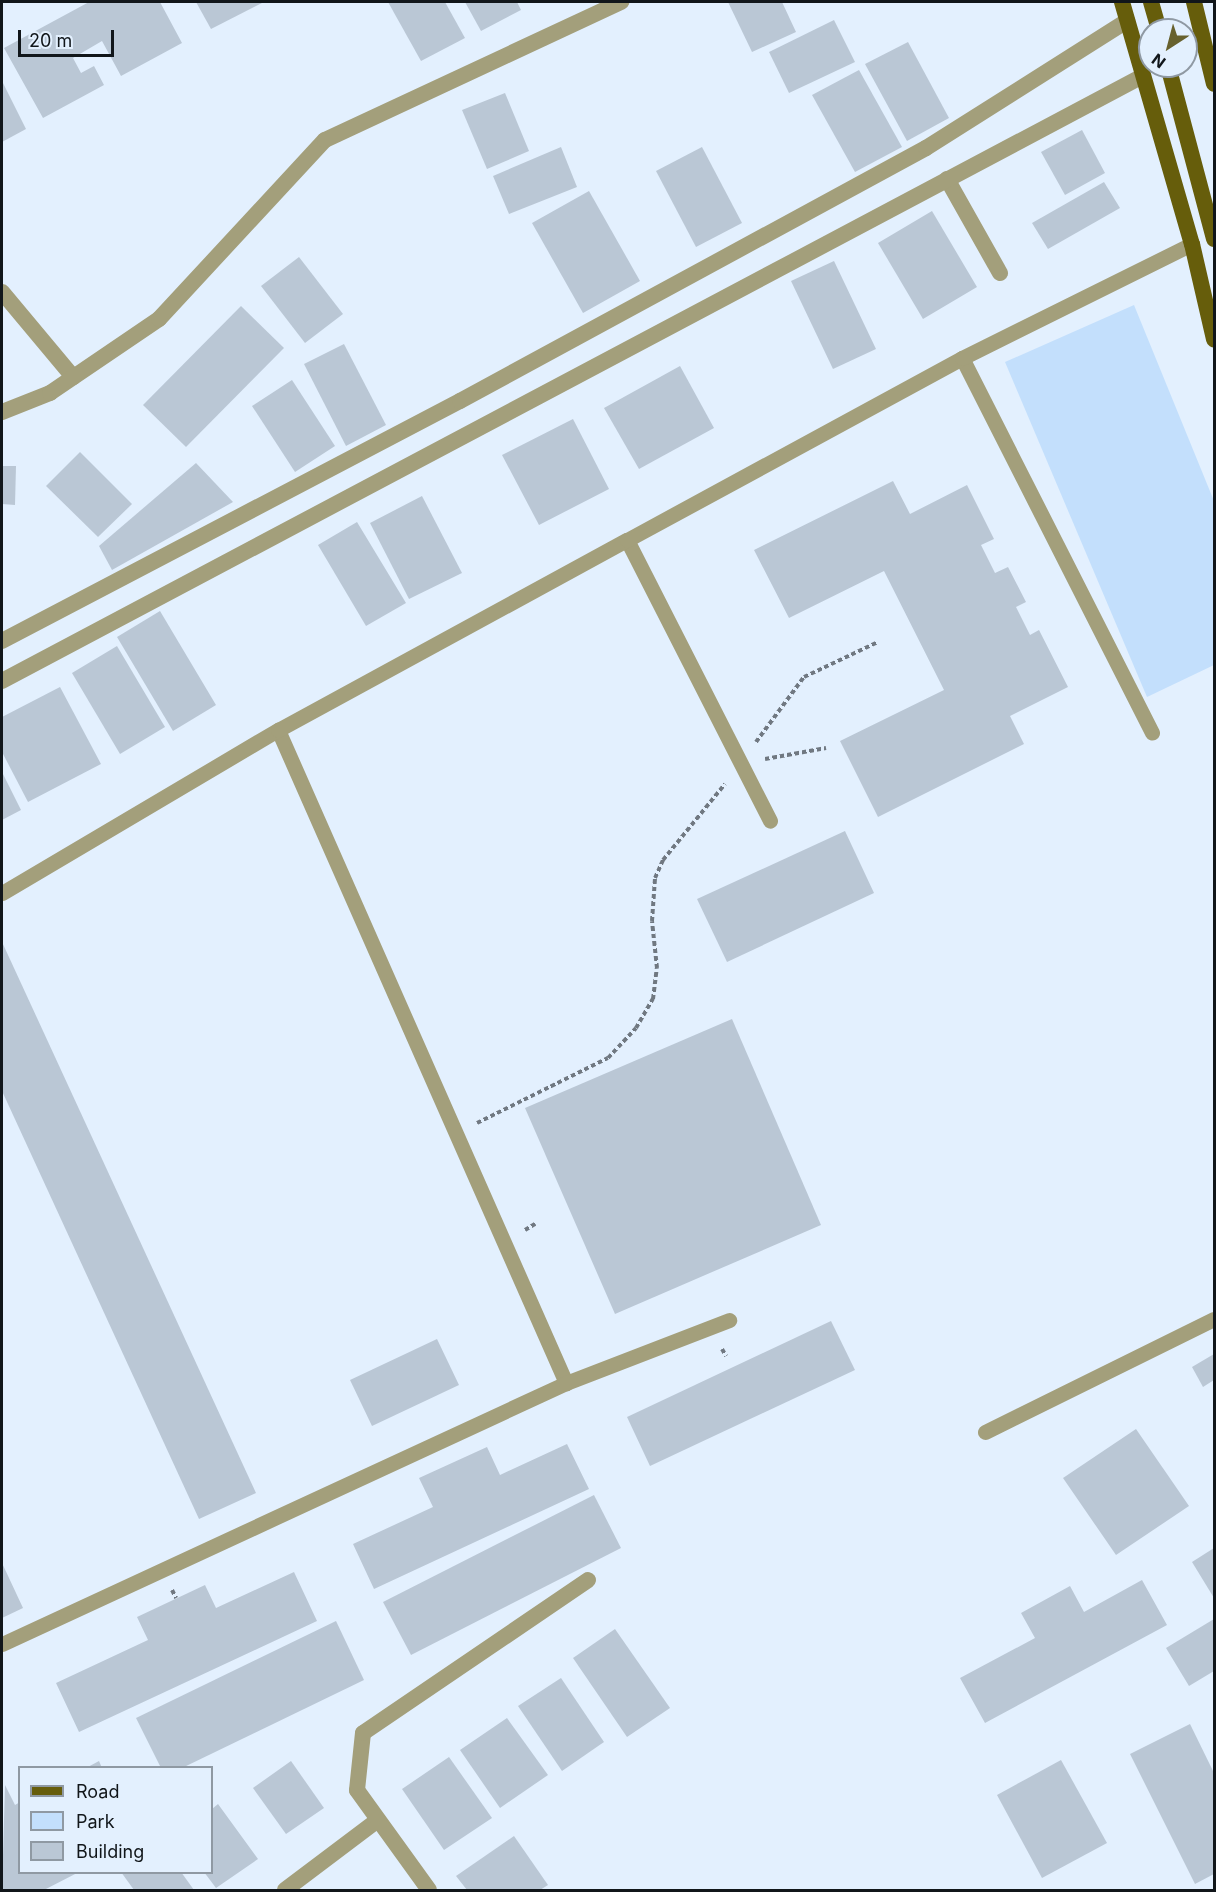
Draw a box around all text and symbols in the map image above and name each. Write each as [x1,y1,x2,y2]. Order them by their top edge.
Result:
scale bar [21,18,117,56]
north arrow [1138,18,1198,78]
text: 20 m [29,30,72,51]
text: N [1148,49,1169,73]
legend [18,1766,213,1874]
text: Road [76,1781,119,1802]
text: Park [76,1811,115,1832]
text: Building [76,1841,144,1862]

